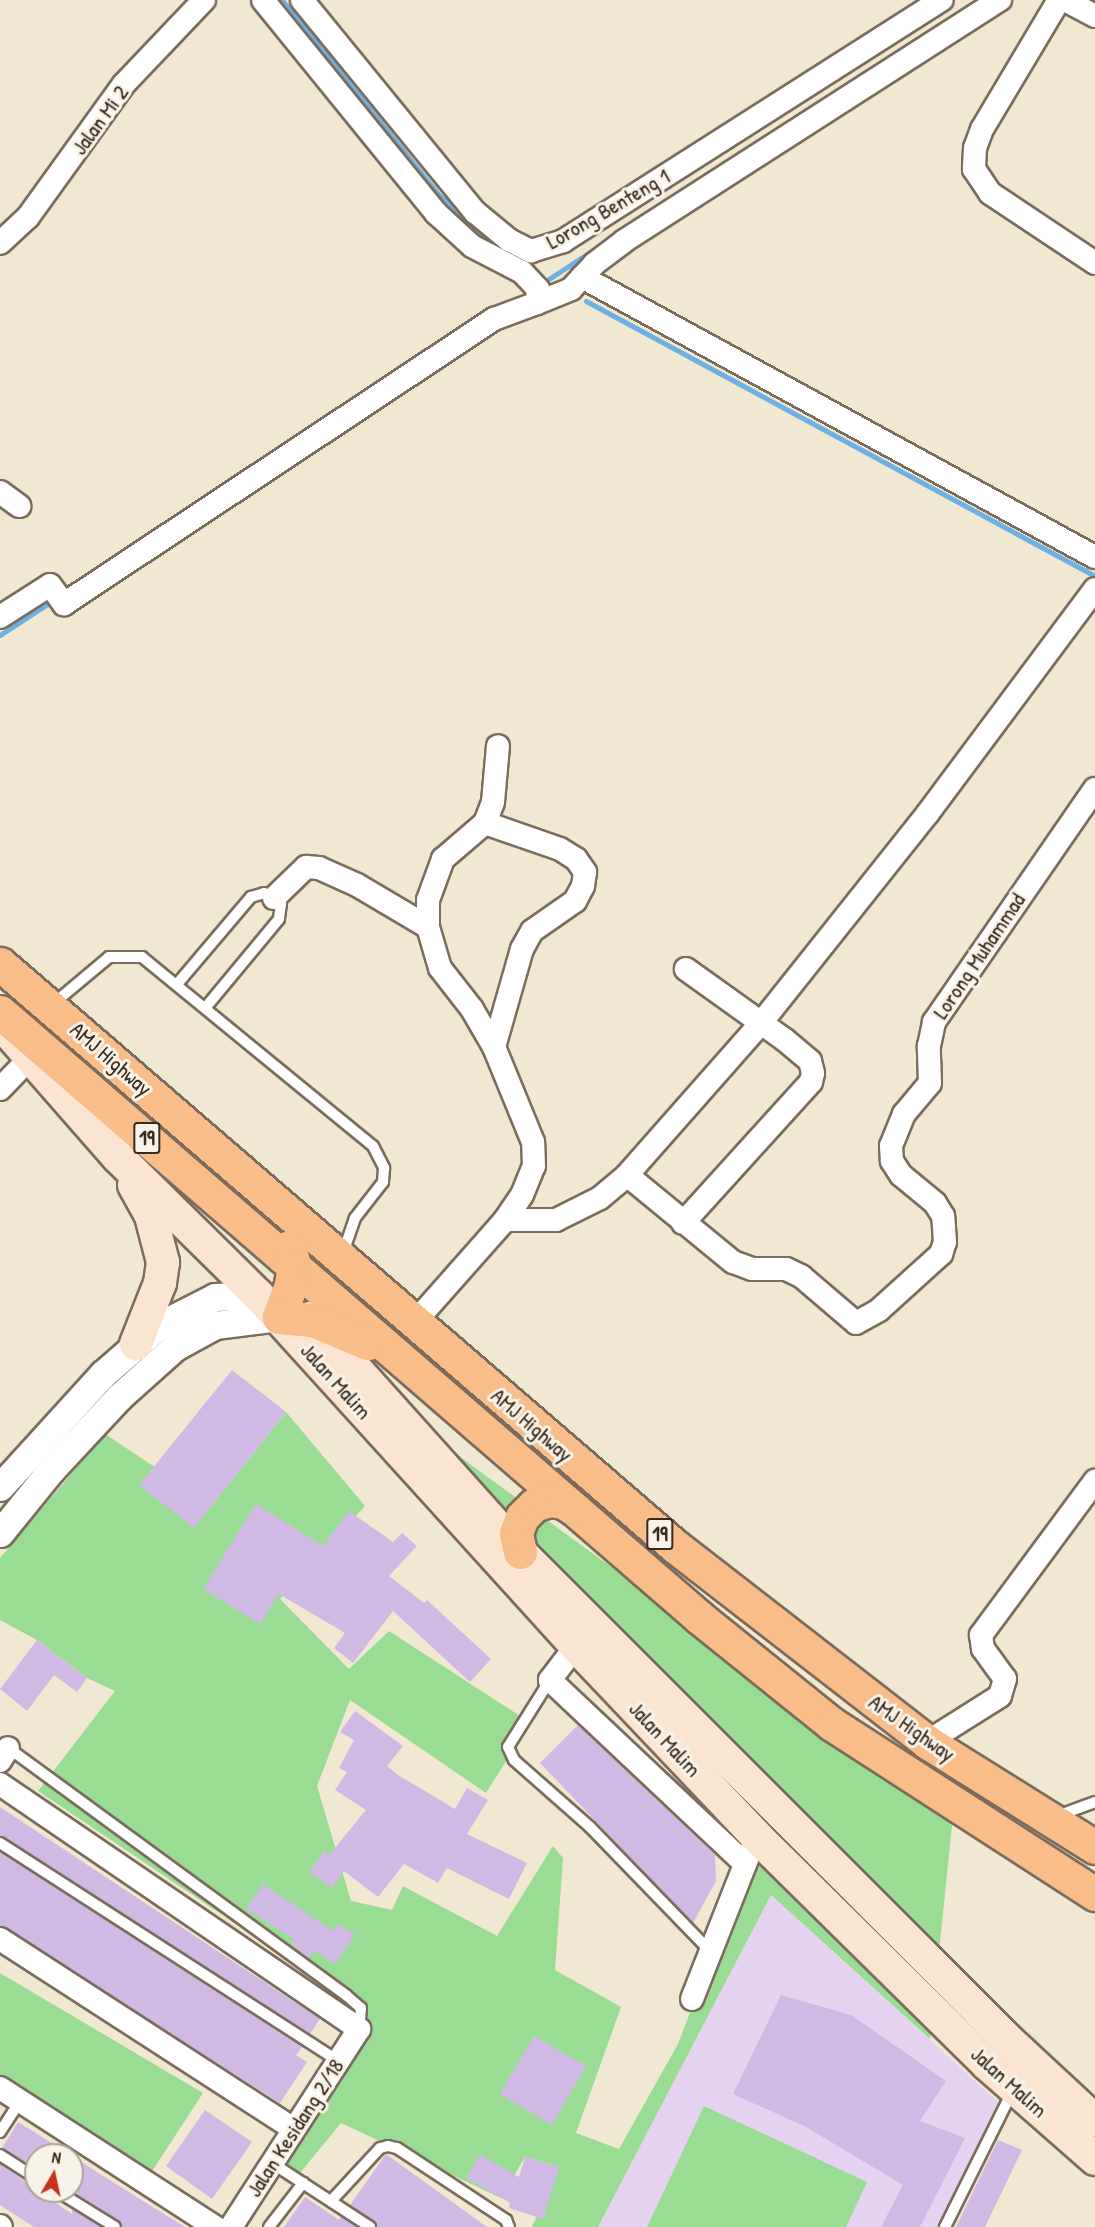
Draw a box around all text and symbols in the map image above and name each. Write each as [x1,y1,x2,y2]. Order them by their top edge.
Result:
street label: Jalan Mi 2 [66,80,134,160]
street label: Lorong Benteng 1 [542,163,674,255]
street label: Lorong Muhammad [927,888,1031,1024]
street label: AMJ Highway [65,1016,157,1102]
road number: 19 [132,1120,162,1156]
street label: Jalan Malim [295,1337,377,1425]
street label: AMJ Highway [486,1382,578,1468]
road number: 19 [645,1516,675,1552]
street label: AMJ Highway [864,1689,960,1767]
street label: Jalan Malim [623,1696,707,1782]
street label: Jalan Malim [965,2041,1053,2123]
street label: Jalan Kesidang 2/18 [241,2054,349,2202]
north arrow [24,2143,84,2203]
text: N [51,2146,62,2169]

